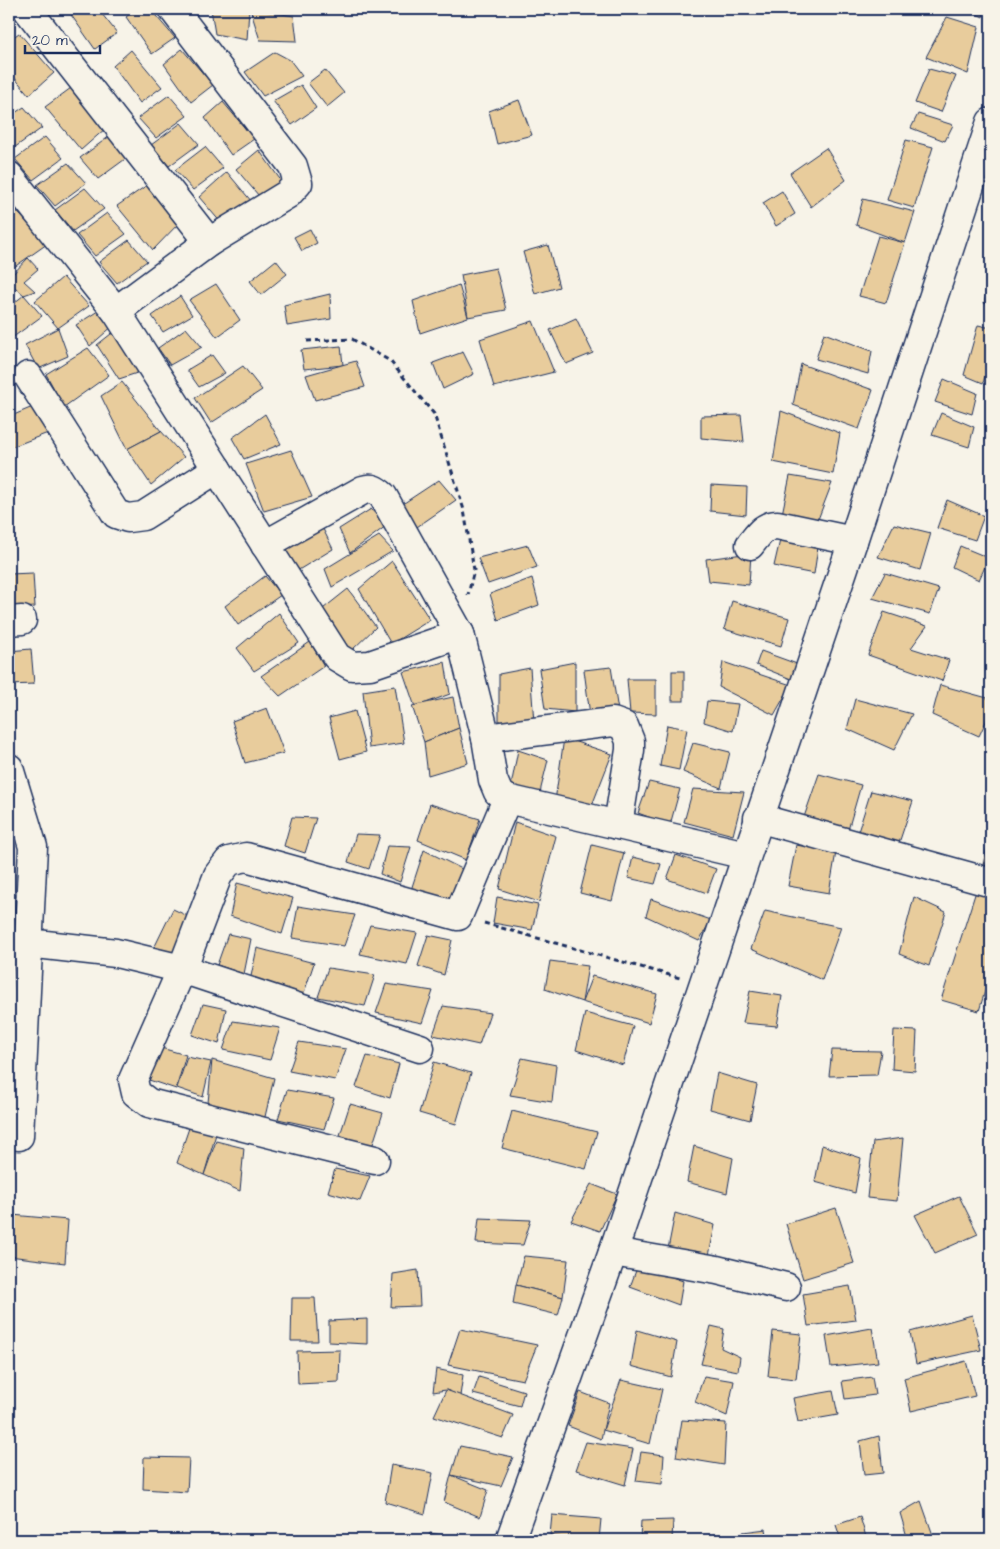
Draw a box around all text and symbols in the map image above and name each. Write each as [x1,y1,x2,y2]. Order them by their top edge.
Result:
scale bar [25,22,100,54]
text: 20 m [32,30,68,51]

